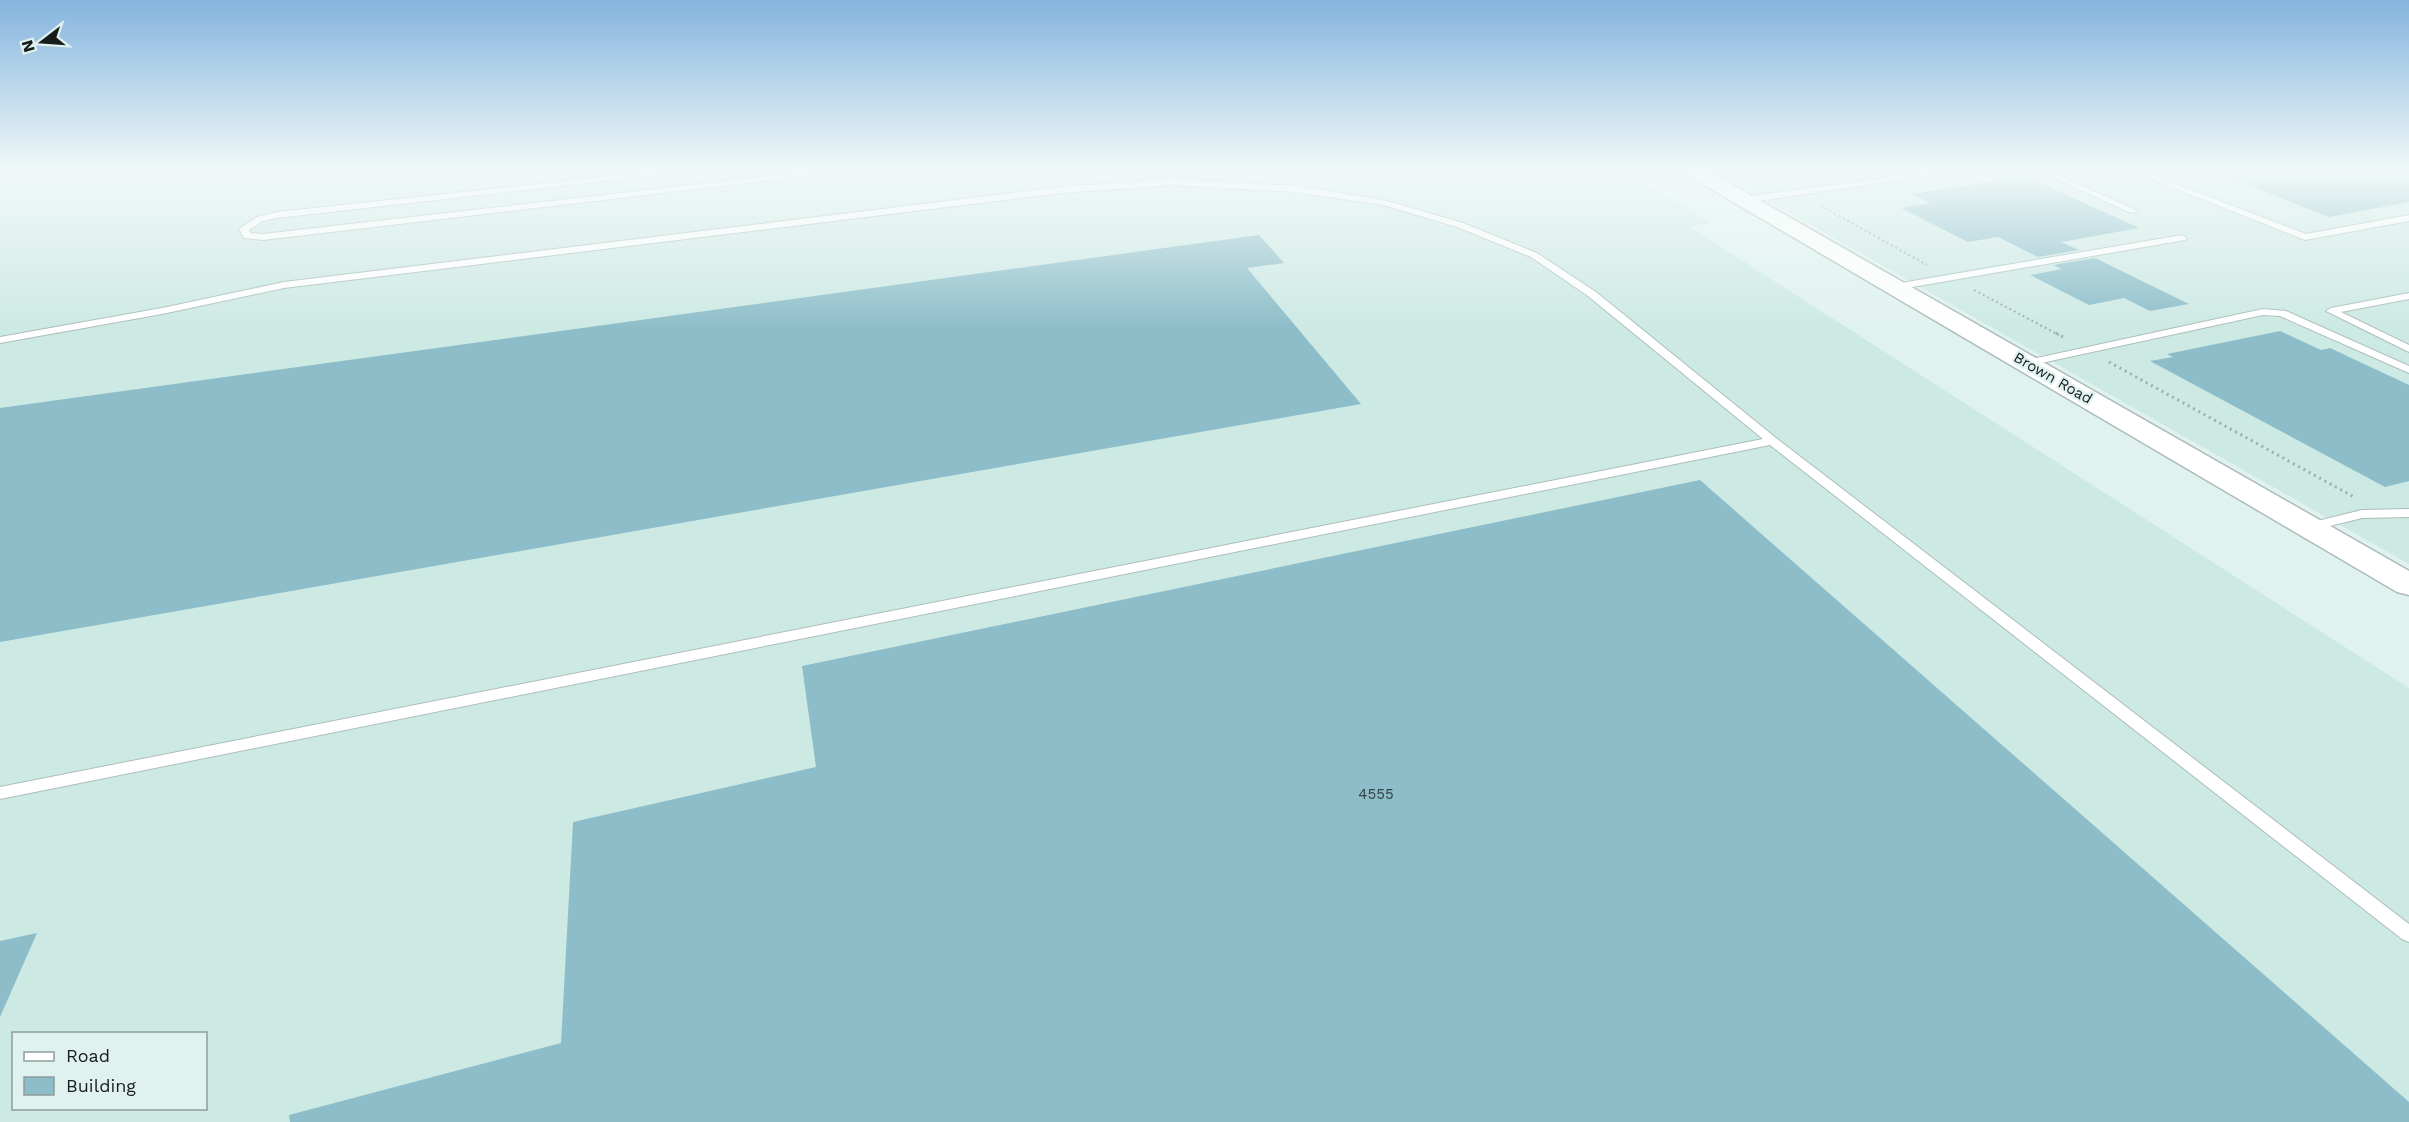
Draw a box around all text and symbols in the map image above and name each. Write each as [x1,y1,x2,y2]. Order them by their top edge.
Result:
north arrow [12,12,72,72]
text: N [17,38,39,55]
street label: Brown Road [2010,348,2096,408]
house number: 4555 [1358,785,1394,803]
legend [12,1032,207,1110]
text: Road [66,1045,110,1066]
text: Building [66,1075,136,1096]

